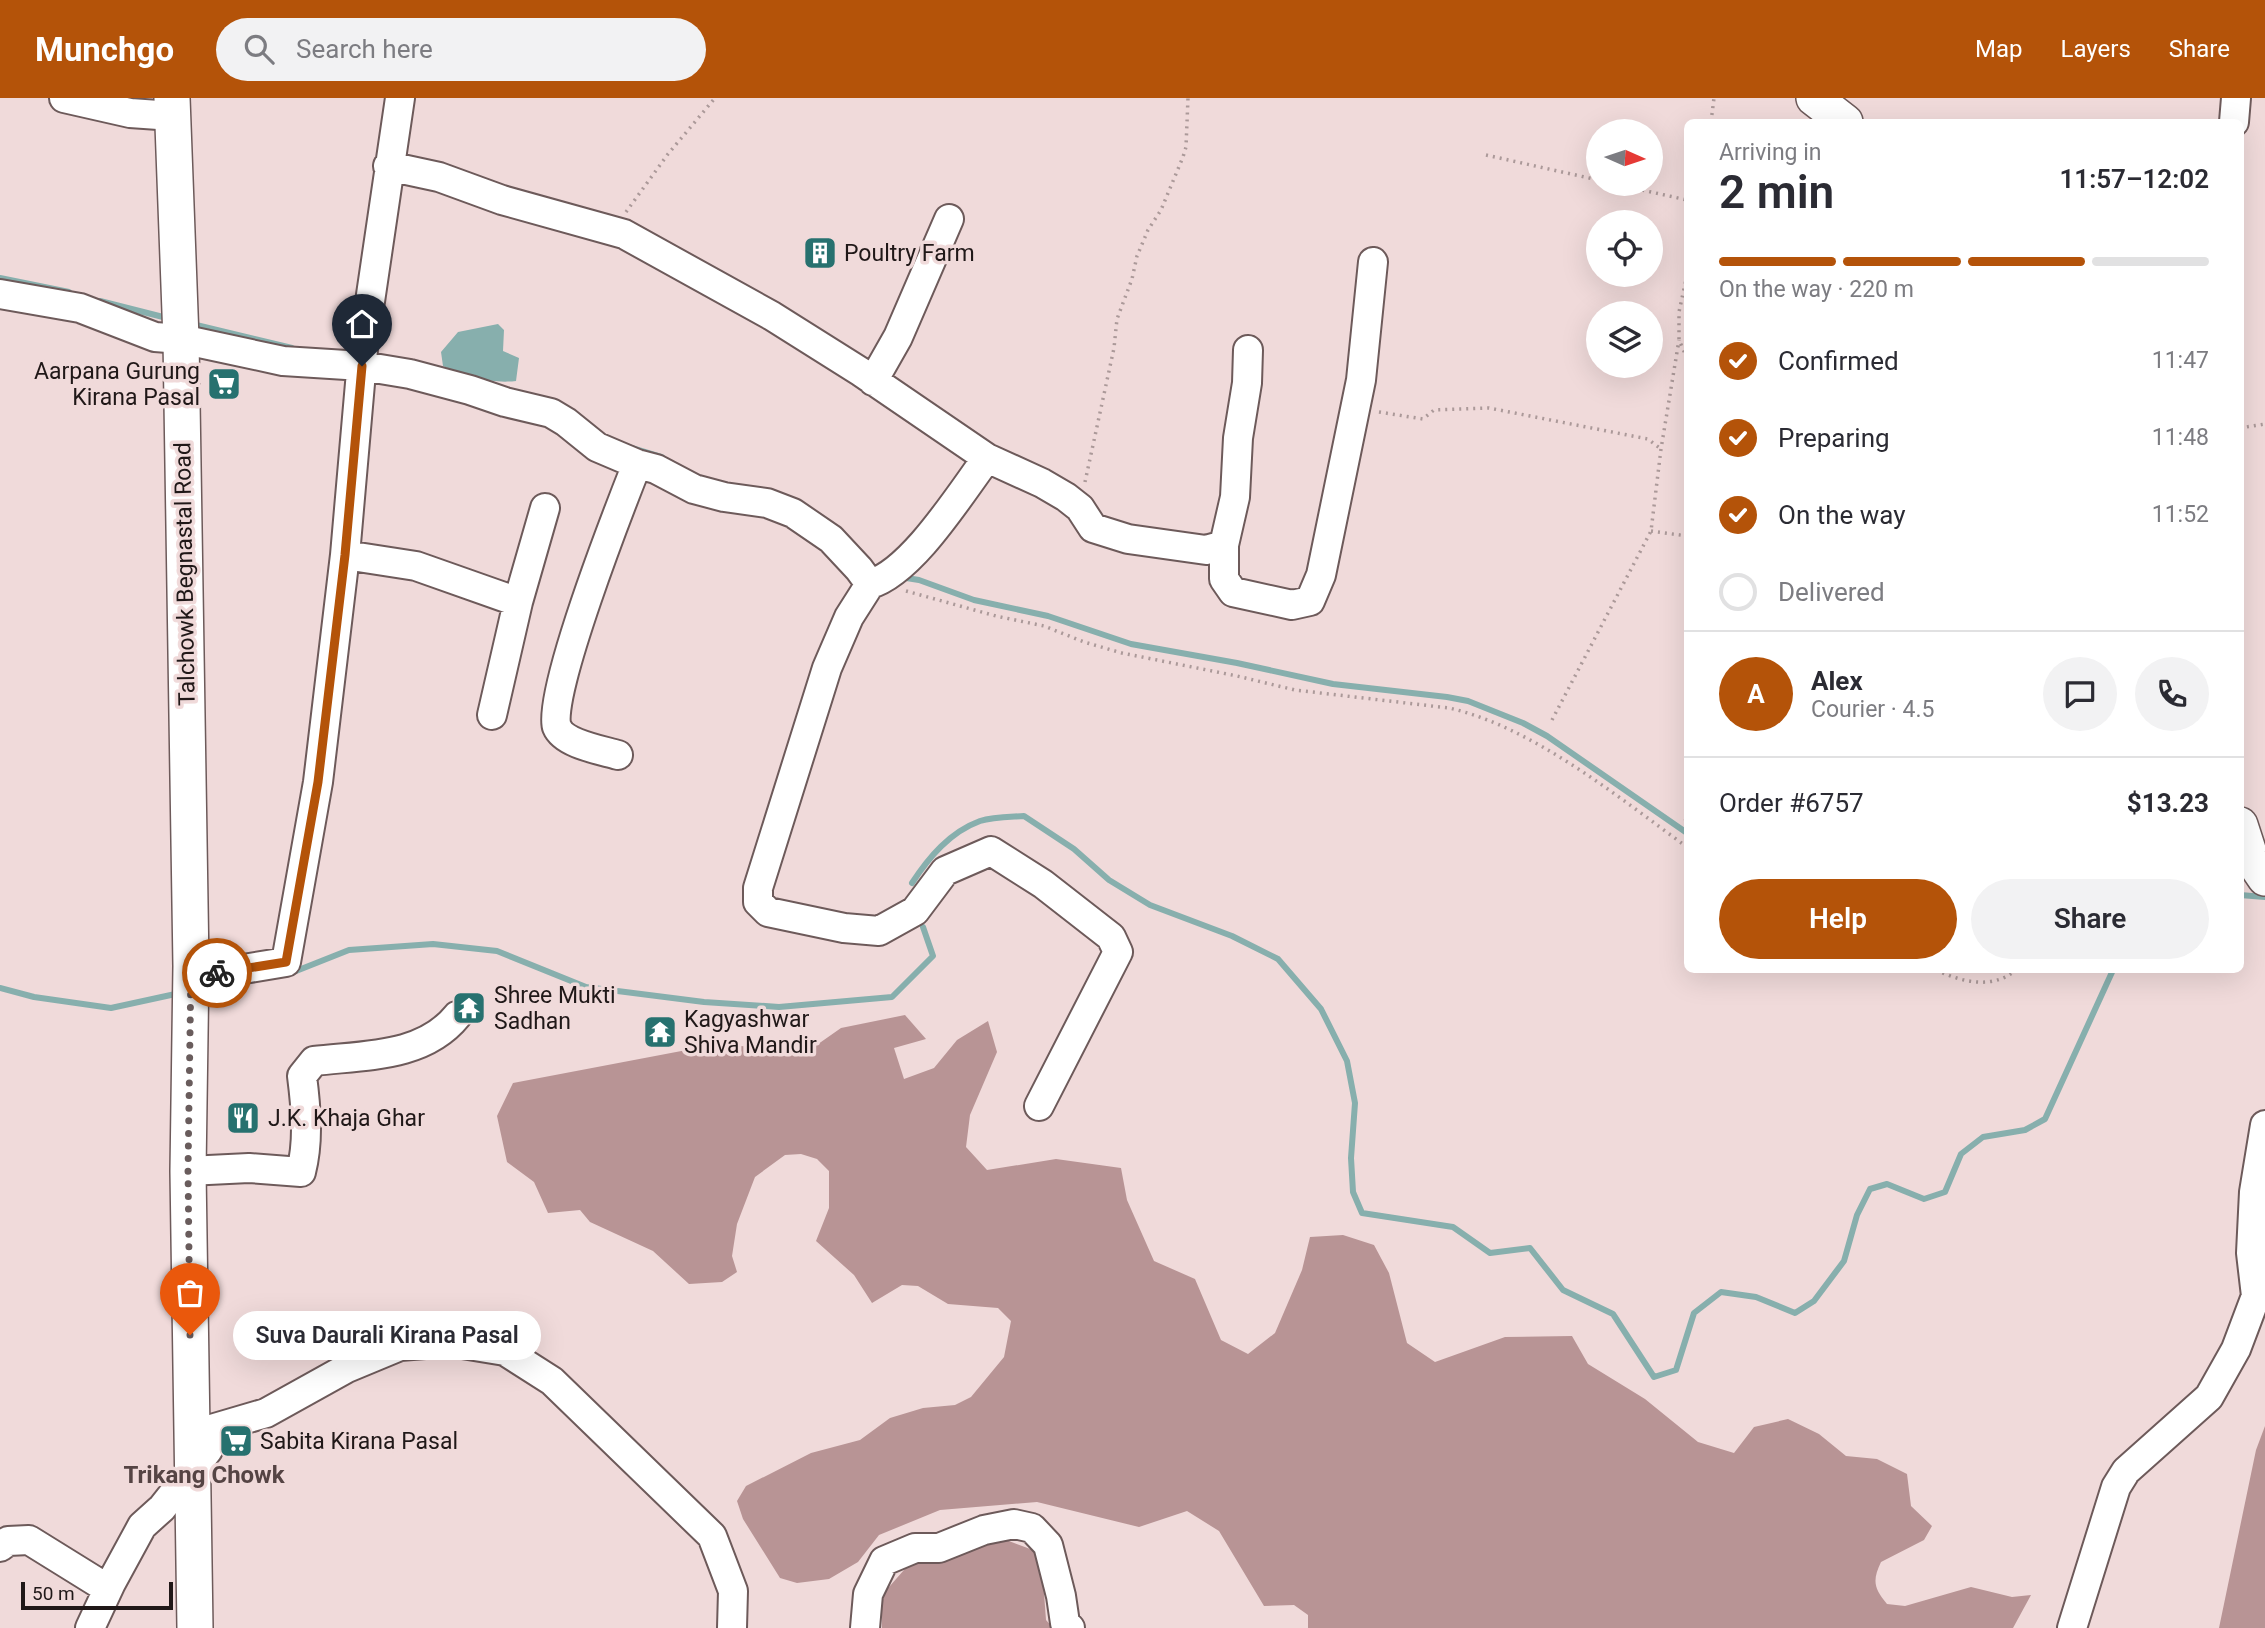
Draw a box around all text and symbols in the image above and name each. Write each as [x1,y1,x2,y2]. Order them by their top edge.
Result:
search box [216,18,706,81]
text: Munchgo [35,30,174,69]
icon: search [240,30,278,68]
text: Search here [296,34,433,64]
text: Map [1975,35,2023,63]
text: Layers [2061,35,2131,63]
text: Share [2169,35,2230,63]
north arrow [1586,119,1662,196]
map controls [1586,119,1663,378]
text: Arriving in [1719,139,1822,166]
text: 11:57–12:02 [2059,164,2209,194]
text: 2 min [1719,165,1834,219]
button: locate [1586,210,1663,287]
building icon: Poultry Farm [801,234,839,272]
place label: Poultry Farm [844,240,975,267]
text: On the way · 220 m [1719,276,1914,303]
pin [332,294,392,366]
button: layers [1586,301,1663,378]
icon: home [343,305,381,343]
icon: check [1719,342,1757,380]
text: Confirmed [1778,346,1899,376]
text: 11:47 [2152,347,2209,374]
place label: Aarpana Gurung Kirana Pasal [34,358,200,411]
supermarket icon: Aarpana Gurung Kirana Pasal [205,365,243,403]
icon: check [1719,419,1757,457]
text: Preparing [1778,423,1890,453]
text: 11:48 [2152,424,2209,451]
street label: Talchowk Begnastal Road [169,442,201,706]
icon: check [1719,496,1757,534]
text: On the way [1778,500,1906,530]
text: 11:52 [2152,501,2209,528]
text: Delivered [1778,577,1885,607]
button: chat [2043,657,2117,731]
button: phone [2135,657,2209,731]
text: Alex [1811,666,1863,696]
text: A [1747,679,1765,709]
text: Courier · 4.5 [1811,696,1934,723]
text: Order #6757 [1719,788,1864,818]
text: $13.23 [2127,788,2209,818]
button: Help [1719,879,1957,959]
button: Share [1971,879,2209,959]
courier [182,938,252,1008]
icon: bike [198,954,236,992]
place label: Shree Mukti Sadhan [494,982,616,1035]
temple icon: Shree Mukti Sadhan [450,989,488,1027]
place label: Kagyashwar Shiva Mandir [684,1006,817,1059]
temple icon: Kagyashwar Shiva Mandir [641,1013,679,1051]
restaurant icon: J.K. Khaja Ghar [224,1099,262,1137]
place label: J.K. Khaja Ghar [268,1105,425,1132]
pin [160,1263,220,1335]
icon: bag [171,1274,209,1312]
callout: Suva Daurali Kirana Pasal [232,1310,540,1360]
text: Suva Daurali Kirana Pasal [255,1322,519,1349]
supermarket icon: Sabita Kirana Pasal [217,1422,255,1460]
place label: Sabita Kirana Pasal [260,1428,458,1455]
district label: Trikang Chowk [123,1461,286,1489]
scale bar [21,1579,173,1611]
text: 50 m [32,1582,75,1605]

